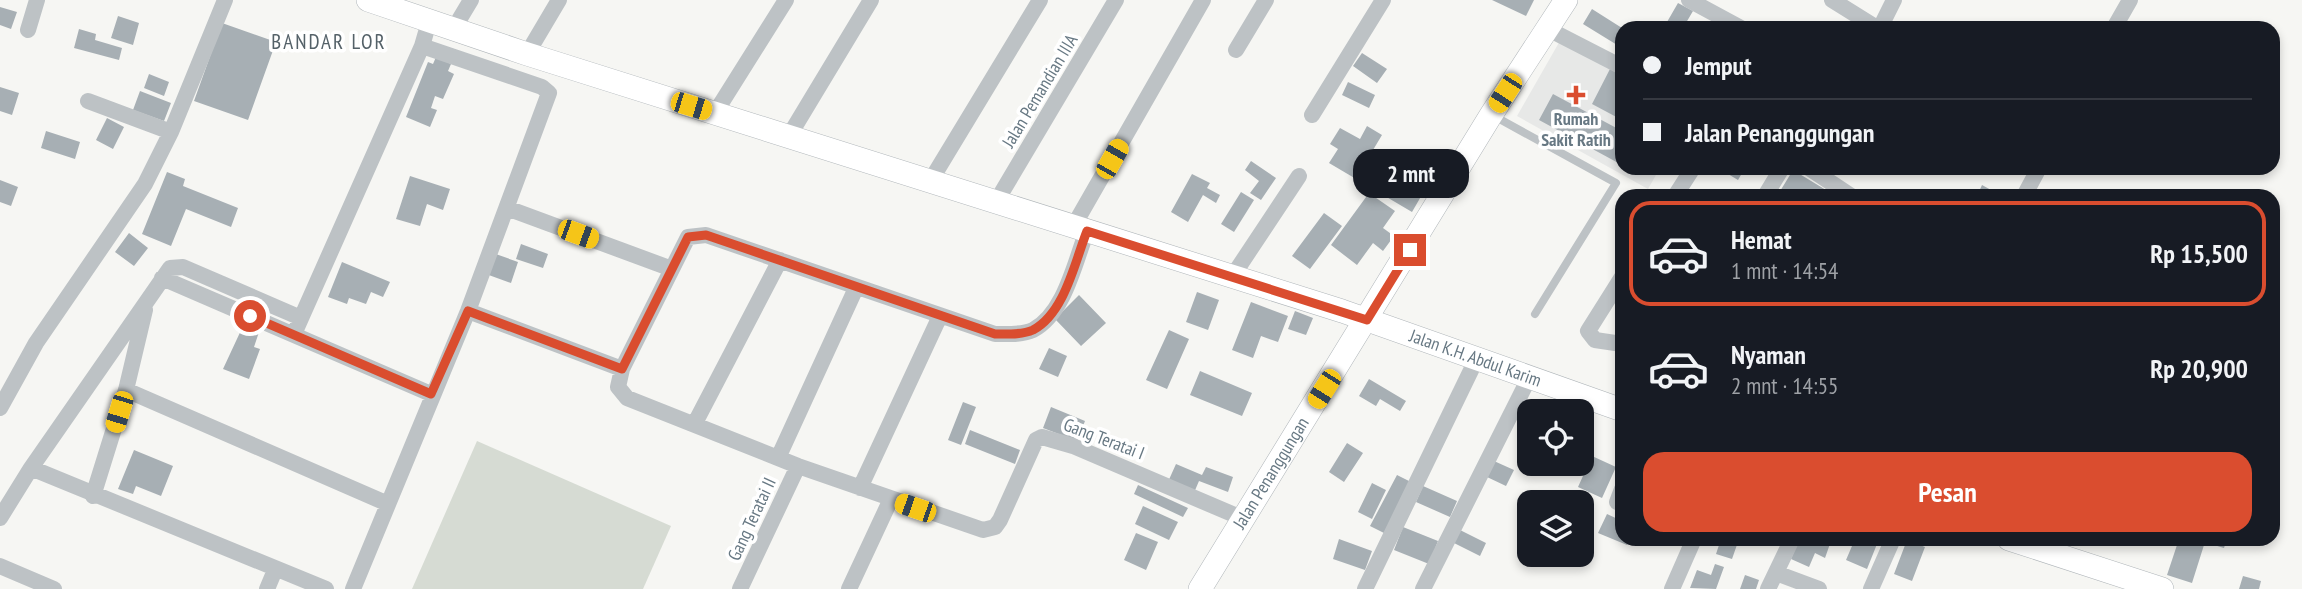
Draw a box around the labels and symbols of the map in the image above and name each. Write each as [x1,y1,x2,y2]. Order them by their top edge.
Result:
district label: BANDAR LOR [271,28,387,55]
street label: Jalan Pemandian IIIA [996,29,1083,152]
car [1485,70,1526,116]
marker: Rumah Sakit Ratih [1566,85,1586,105]
car [668,90,715,122]
place label: Rumah Sakit Ratih [1541,107,1611,151]
car [1093,136,1132,182]
callout: 2 mnt [1352,148,1468,198]
car [555,217,602,251]
route end [1394,234,1426,266]
route start [234,300,266,332]
street label: Jalan K.H. Abdul Karim [1406,324,1545,392]
car [1304,366,1345,412]
car [103,389,136,435]
street label: Gang Teratai I [1060,413,1148,464]
street label: Jalan Penanggungan [1227,413,1314,534]
street label: Gang Teratai II [722,474,781,564]
car [892,491,939,525]

